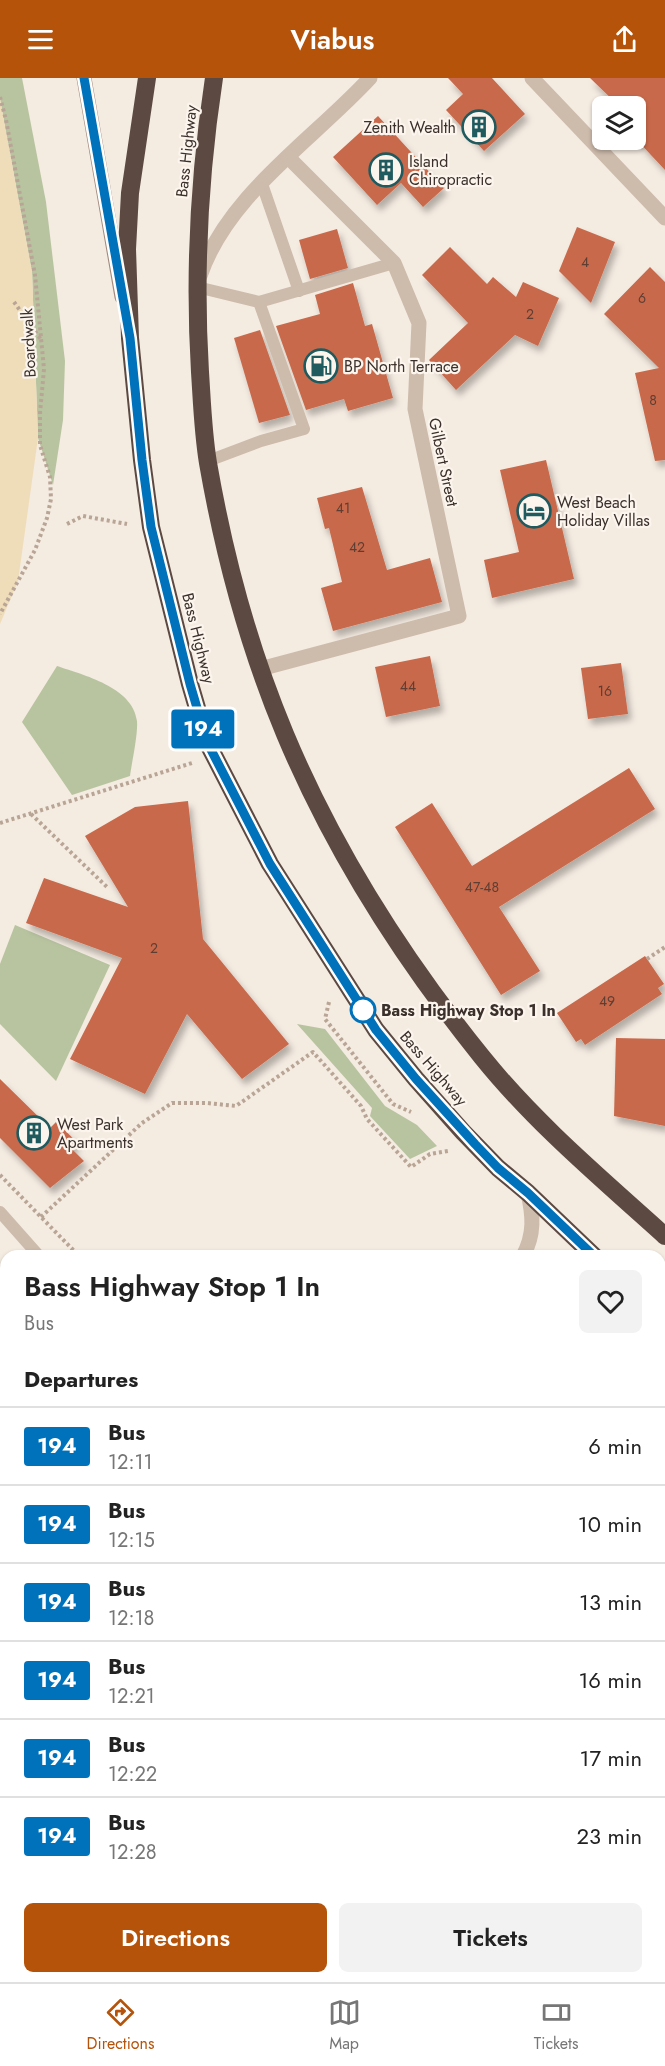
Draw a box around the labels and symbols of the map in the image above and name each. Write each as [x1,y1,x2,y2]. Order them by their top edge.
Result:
street label: Bass Highway [170,103,203,198]
building icon: Zenith Wealth [461,109,497,145]
place label: Zenith Wealth [364,116,456,139]
place label: Island Chiropractic [409,150,492,191]
building icon: Island Chiropractic [368,152,404,188]
house number: 4 [581,252,589,272]
house number: 6 [638,288,646,308]
house number: 2 [526,304,534,324]
street label: Boardwalk [15,307,42,378]
fuel station icon: BP North Terrace [303,348,339,384]
place label: BP North Terrace [344,355,459,378]
house number: 8 [649,390,657,410]
street label: Gilbert Street [423,416,464,509]
place label: West Beach Holiday Villas [557,491,650,532]
hotel icon: West Beach Holiday Villas [516,493,552,529]
house number: 41 [336,498,350,518]
house number: 42 [349,537,365,557]
street label: Bass Highway [176,590,221,687]
house number: 44 [400,676,416,696]
house number: 16 [598,681,612,701]
line badge: 194 [168,710,238,748]
house number: 47-48 [465,877,499,897]
house number: 2 [150,938,158,958]
house number: 49 [599,991,615,1011]
marker: Bass Highway Stop 1 In [350,997,376,1023]
place label: Bass Highway Stop 1 In [381,999,556,1022]
street label: Bass Highway [394,1026,473,1112]
place label: West Park Apartments [57,1113,133,1154]
building icon: West Park Apartments [16,1115,52,1151]

